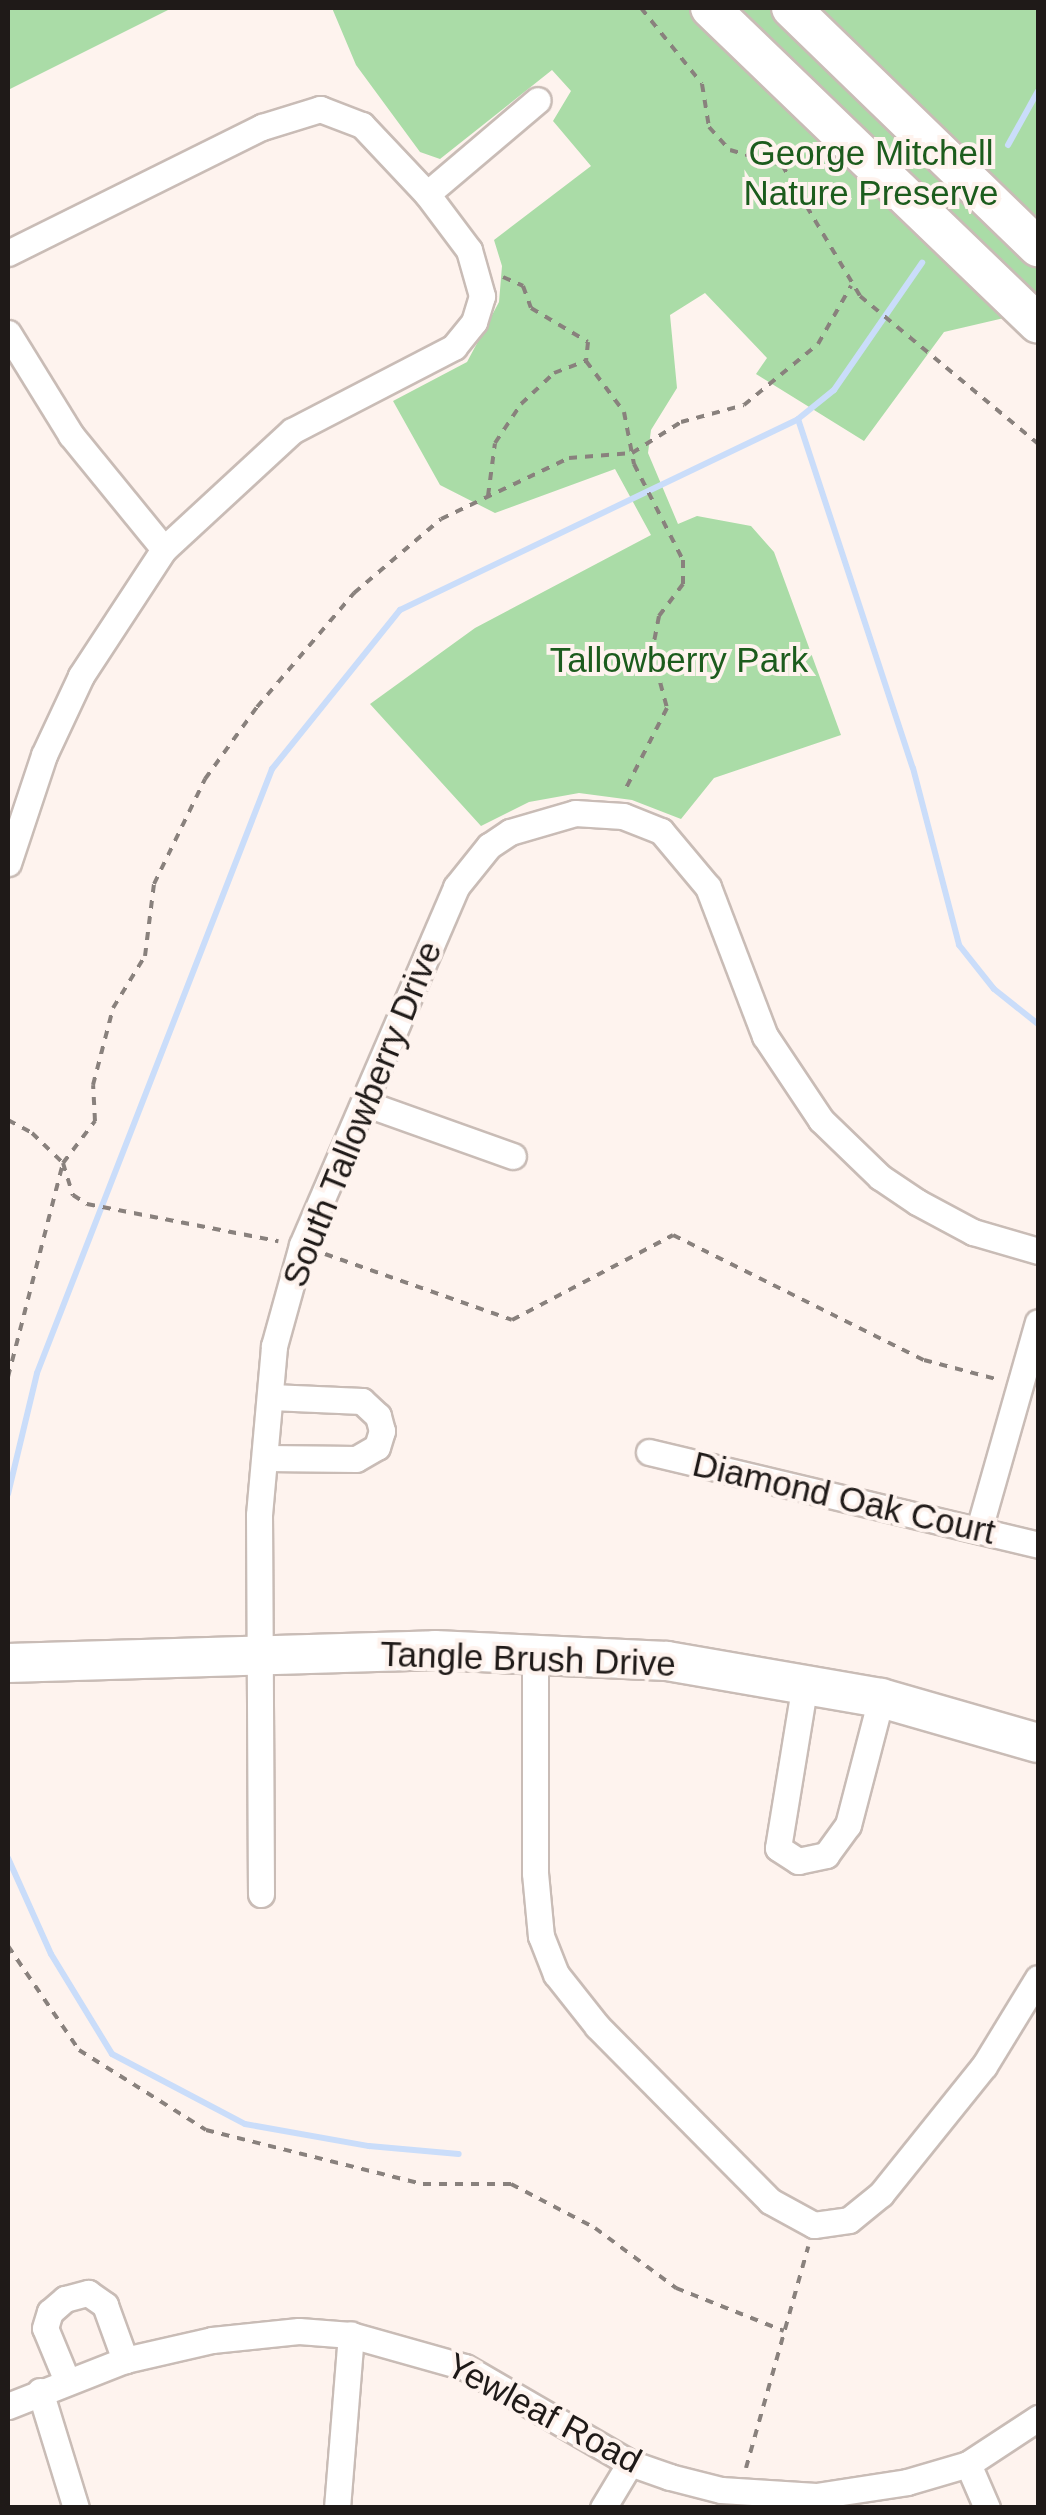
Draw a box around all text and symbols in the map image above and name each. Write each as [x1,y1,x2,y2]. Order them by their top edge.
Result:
park label: George Mitchell Nature Preserve [744,132,998,214]
park label: Tallowberry Park [550,639,808,681]
street label: South Tallowberry Drive [273,935,451,1293]
street label: Diamond Oak Court [689,1443,999,1553]
street label: Tangle Brush Drive [380,1633,676,1685]
street label: Yewleaf Road [439,2344,649,2482]

